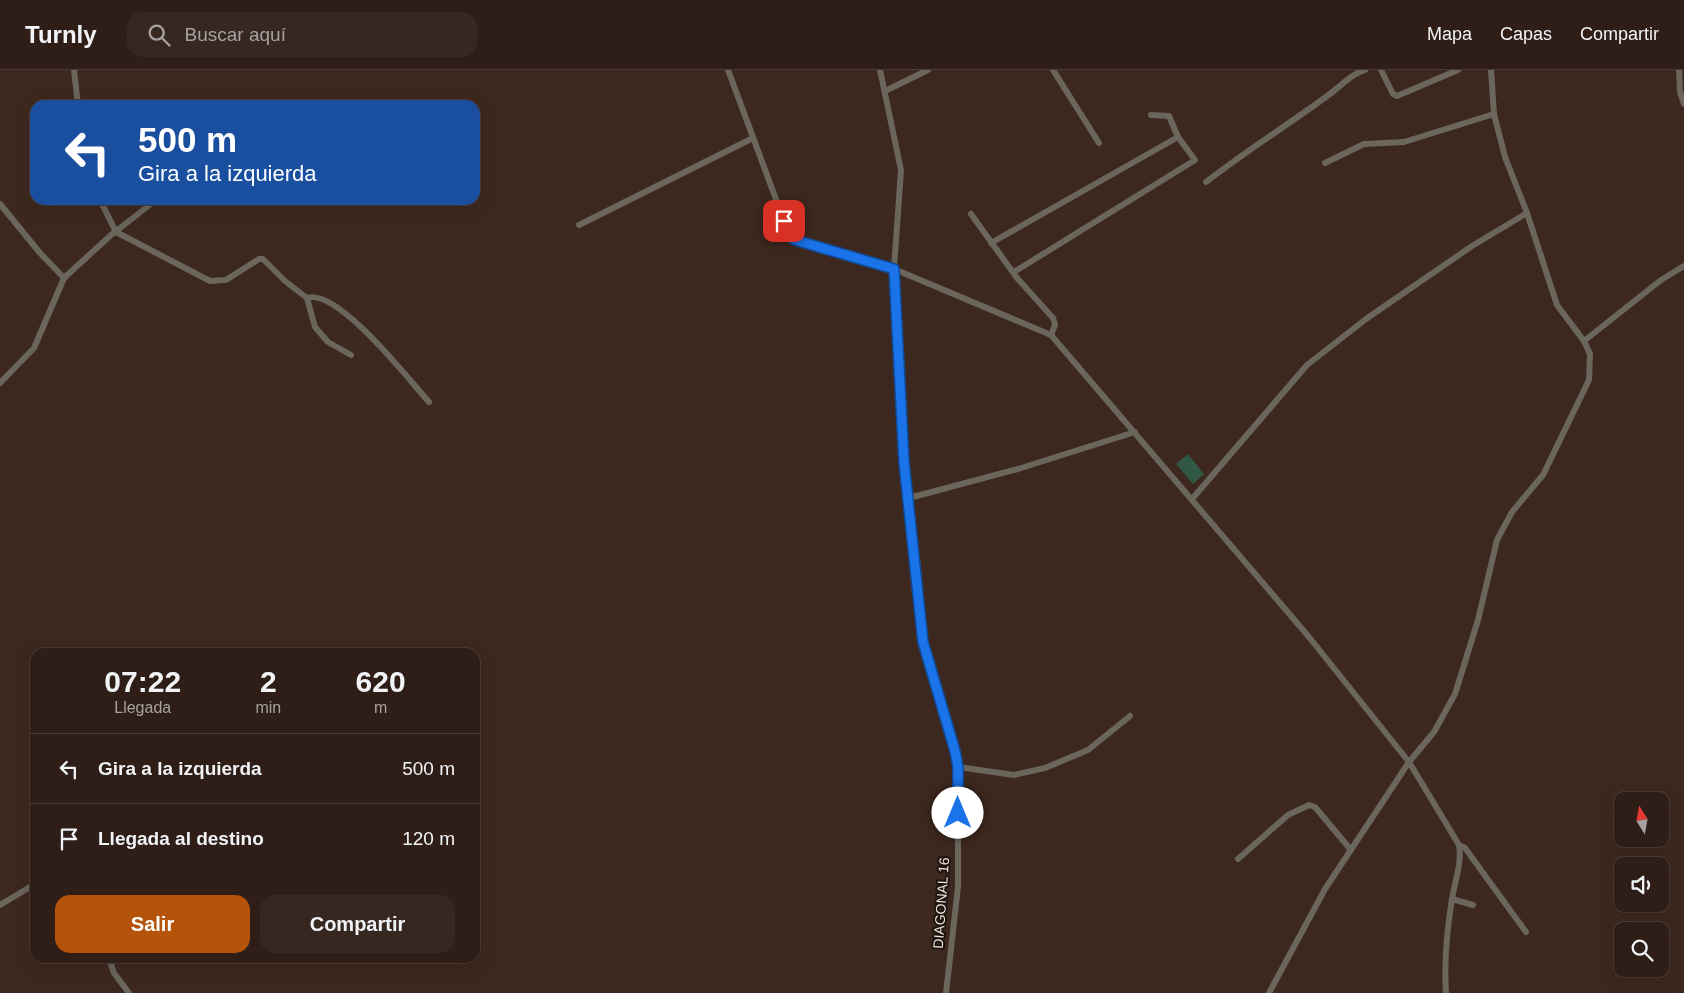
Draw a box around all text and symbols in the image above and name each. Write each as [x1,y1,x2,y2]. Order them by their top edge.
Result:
search box [127,12,477,57]
text: Turnly [25,21,97,48]
icon: search [145,21,173,49]
text: Buscar aquí [185,24,286,45]
text: Mapa [1427,24,1472,44]
text: Capas [1500,24,1552,44]
text: Compartir [1580,24,1659,44]
icon: left [55,120,120,185]
text: 500 m [138,120,237,159]
text: Gira a la izquierda [138,161,317,186]
pin [763,200,805,242]
icon: arrive [770,207,798,235]
text: 07:22 [104,665,181,698]
text: 2 [260,665,277,698]
text: 620 [356,665,406,698]
text: Llegada [114,699,171,716]
text: min [255,699,281,716]
text: m [374,699,387,716]
icon: left [55,755,83,783]
text: Gira a la izquierda [98,758,262,779]
text: 500 m [402,758,455,779]
position arrow [931,786,983,838]
north arrow [1614,792,1669,848]
map controls [1614,792,1669,977]
icon: arrive [55,825,83,853]
text: Llegada al destino [98,828,264,849]
text: 120 m [402,828,455,849]
street label: DIAGONAL 16 [930,857,952,949]
button: sound [1614,857,1669,912]
button: Salir [55,895,250,953]
button: Compartir [260,895,455,953]
button: search [1614,922,1669,977]

